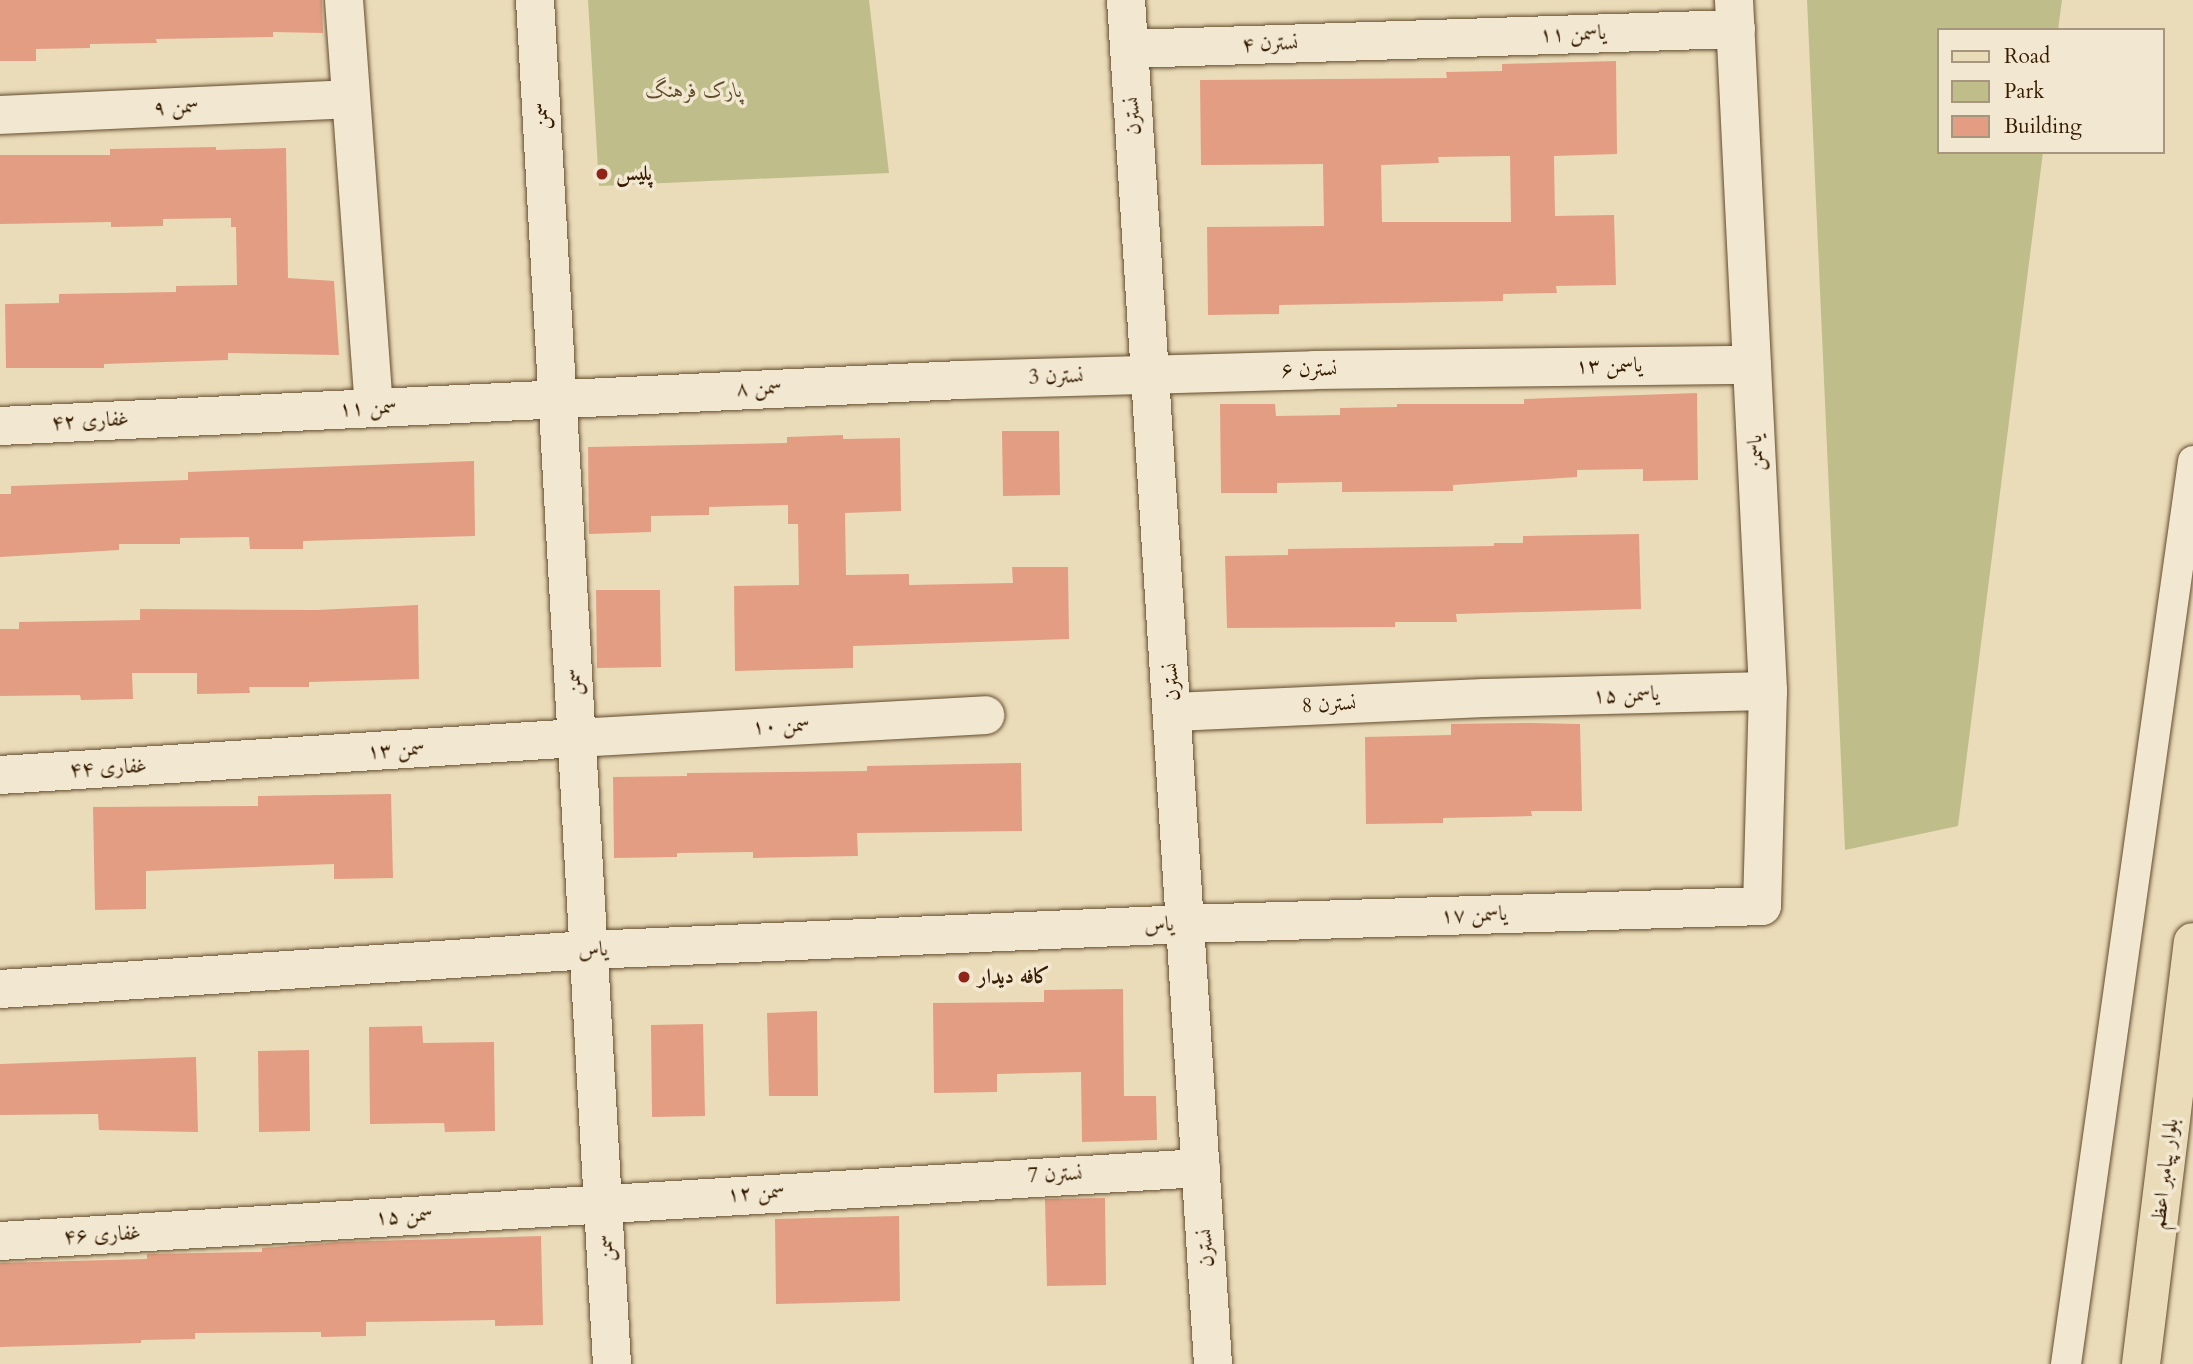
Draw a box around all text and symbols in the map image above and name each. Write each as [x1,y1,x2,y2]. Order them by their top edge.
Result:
street label: یاسمن ۱۱ [1539,20,1607,48]
legend [1938,28,2165,154]
street label: نسترن ۴ [1241,30,1299,58]
text: Road [2004,42,2050,71]
text: Park [2004,77,2044,106]
park label: پارک فرهنگ [645,78,743,104]
street label: سمن ۹ [153,93,199,121]
street label: نسترن [1119,96,1147,136]
street label: سمن [528,102,554,130]
text: Building [2004,112,2082,141]
place label: پلیس [616,161,652,187]
marker: پلیس [594,166,610,182]
street label: یاسمن ۱۳ [1575,353,1643,379]
street label: نسترن ۶ [1281,357,1337,383]
street label: نسترن 3 [1028,363,1084,391]
street label: سمن ۸ [736,375,782,401]
street label: سمن ۱۱ [338,394,398,422]
street label: غفاری ۴۲ [51,406,129,436]
street label: یاسمن [1742,434,1770,472]
street label: نسترن [1158,662,1186,702]
street label: سمن [561,668,587,696]
street label: یاسمن ۱۵ [1592,681,1660,709]
street label: نسترن 8 [1301,691,1357,719]
street label: سمن ۱۰ [751,712,811,740]
street label: سمن ۱۳ [366,735,426,765]
street label: غفاری ۴۴ [69,753,147,783]
street label: یاسمن ۱۷ [1440,901,1508,929]
street label: یاس [1144,912,1174,938]
street label: یاس [578,937,608,963]
place label: کافه دیدار [978,964,1050,990]
marker: کافه دیدار [956,969,972,985]
street label: بلوار پیامبر اعظم [2146,1117,2184,1231]
street label: نسترن 7 [1027,1161,1083,1189]
street label: سمن ۱۲ [726,1178,786,1208]
street label: سمن ۱۵ [374,1201,434,1231]
street label: غفاری ۴۶ [63,1220,141,1250]
street label: نسترن [1192,1228,1220,1268]
street label: سمن [593,1234,619,1262]

